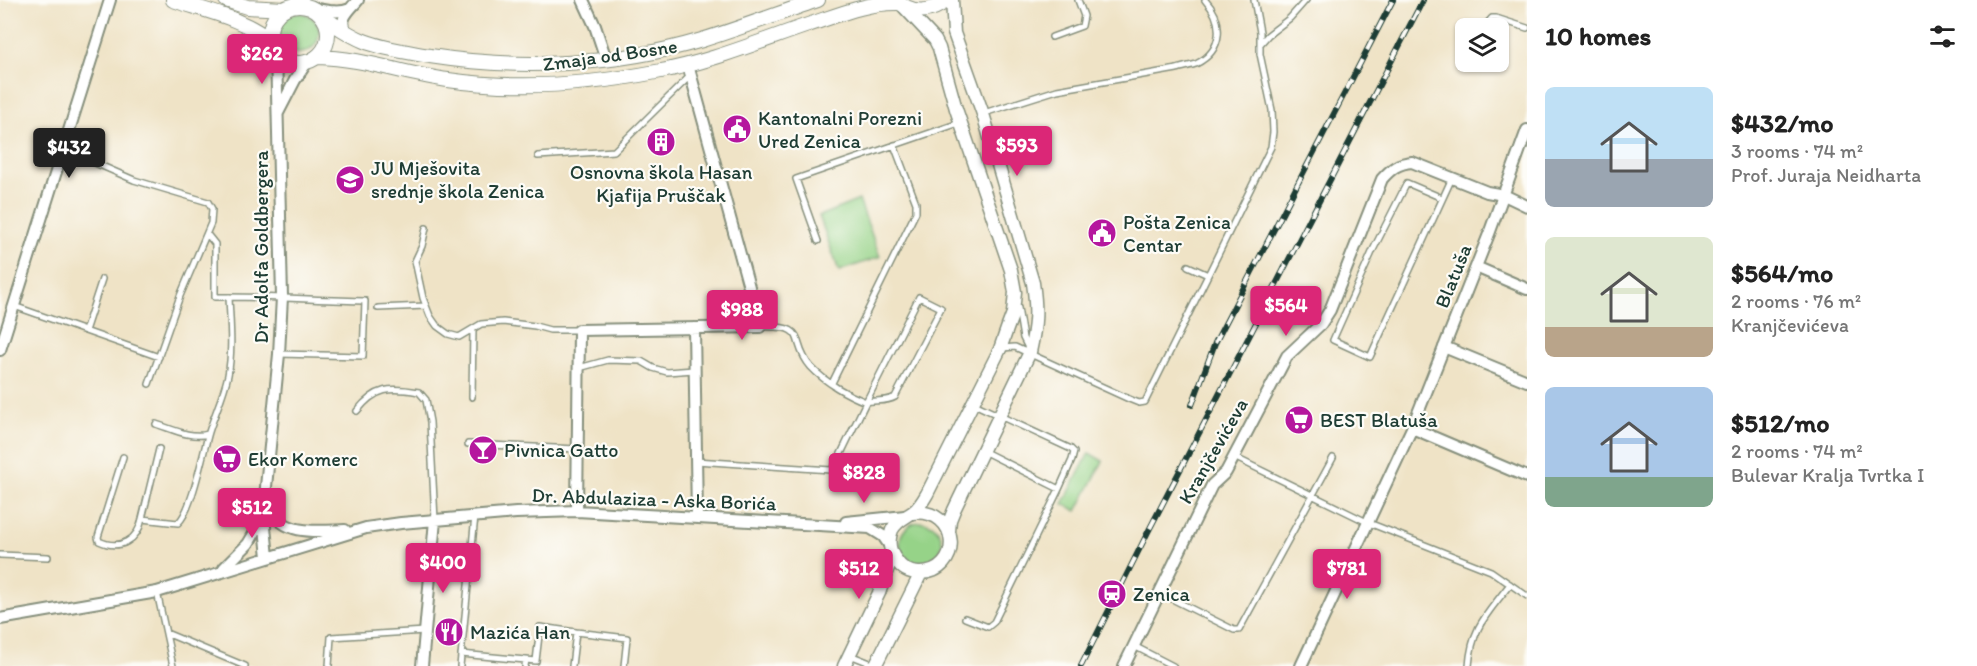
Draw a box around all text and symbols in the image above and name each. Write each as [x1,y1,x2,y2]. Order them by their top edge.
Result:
map controls [1455,18,1509,72]
button: layers [1455,18,1509,72]
text: 10 homes [1545,20,1651,52]
icon: filters [1926,20,1959,53]
pin: $262 [226,34,298,85]
street label: Zmaja od Bosne [541,34,679,76]
text: $262 [241,41,283,65]
place label: Kantonalni Porezni Ured Zenica [758,106,922,153]
text: $432/mo [1731,107,1834,139]
icon: home [1593,111,1665,183]
public building icon: Kantonalni Porezni Ured Zenica [721,113,753,145]
building icon: Osnovna škola Hasan Kjafija Pruščak [645,126,677,158]
pin: $593 [981,126,1053,177]
pin: $432 [33,128,105,179]
text: $593 [996,133,1038,157]
text: $432 [47,135,91,159]
text: 3 rooms · 74 m² [1731,139,1863,163]
street label: Dr Adolfa Goldbergera [249,150,273,344]
place label: JU Mješovita srednje škola Zenica [371,156,545,203]
place label: Osnovna škola Hasan Kjafija Pruščak [570,160,753,207]
text: Prof. Juraja Neidharta [1731,163,1921,187]
school or university icon: JU Mješovita srednje škola Zenica [334,164,366,196]
place label: Pošta Zenica Centar [1123,210,1231,257]
public building icon: Pošta Zenica Centar [1086,217,1118,249]
street label: Blatuša [1429,240,1477,311]
text: $564/mo [1731,257,1833,289]
icon: home [1593,261,1665,333]
pin: $564 [1250,286,1322,337]
text: 2 rooms · 76 m² [1731,289,1861,313]
pin: $988 [706,290,778,341]
text: $564 [1264,293,1308,317]
text: $988 [721,297,763,321]
text: Kranjčevićeva [1731,313,1849,337]
street label: Kranjčevićeva [1173,394,1253,508]
supermarket icon: BEST Blatuša [1283,404,1315,436]
text: $512/mo [1731,407,1830,439]
place label: BEST Blatuša [1320,408,1438,432]
icon: home [1593,411,1665,483]
bar icon: Pivnica Gatto [467,434,499,466]
place label: Pivnica Gatto [504,438,618,462]
text: 2 rooms · 74 m² [1731,439,1863,463]
supermarket icon: Ekor Komerc [211,443,243,475]
place label: Ekor Komerc [248,447,358,471]
pin: $828 [828,453,900,504]
text: $828 [843,460,885,484]
text: Bulevar Kralja Tvrtka I [1731,463,1924,487]
street label: Dr. Abdulaziza - Aska Borića [531,483,777,515]
pin: $512 [216,488,288,539]
text: $512 [232,495,272,519]
pin: $400 [407,543,479,594]
pin: $512 [823,549,895,600]
pin: $781 [1311,549,1383,600]
text: $400 [420,550,466,574]
text: $512 [839,556,879,580]
text: $781 [1327,556,1367,580]
station icon: Zenica [1096,578,1128,610]
place label: Zenica [1133,582,1190,606]
restaurant icon: Mazića Han [433,616,465,648]
place label: Mazića Han [470,620,570,644]

